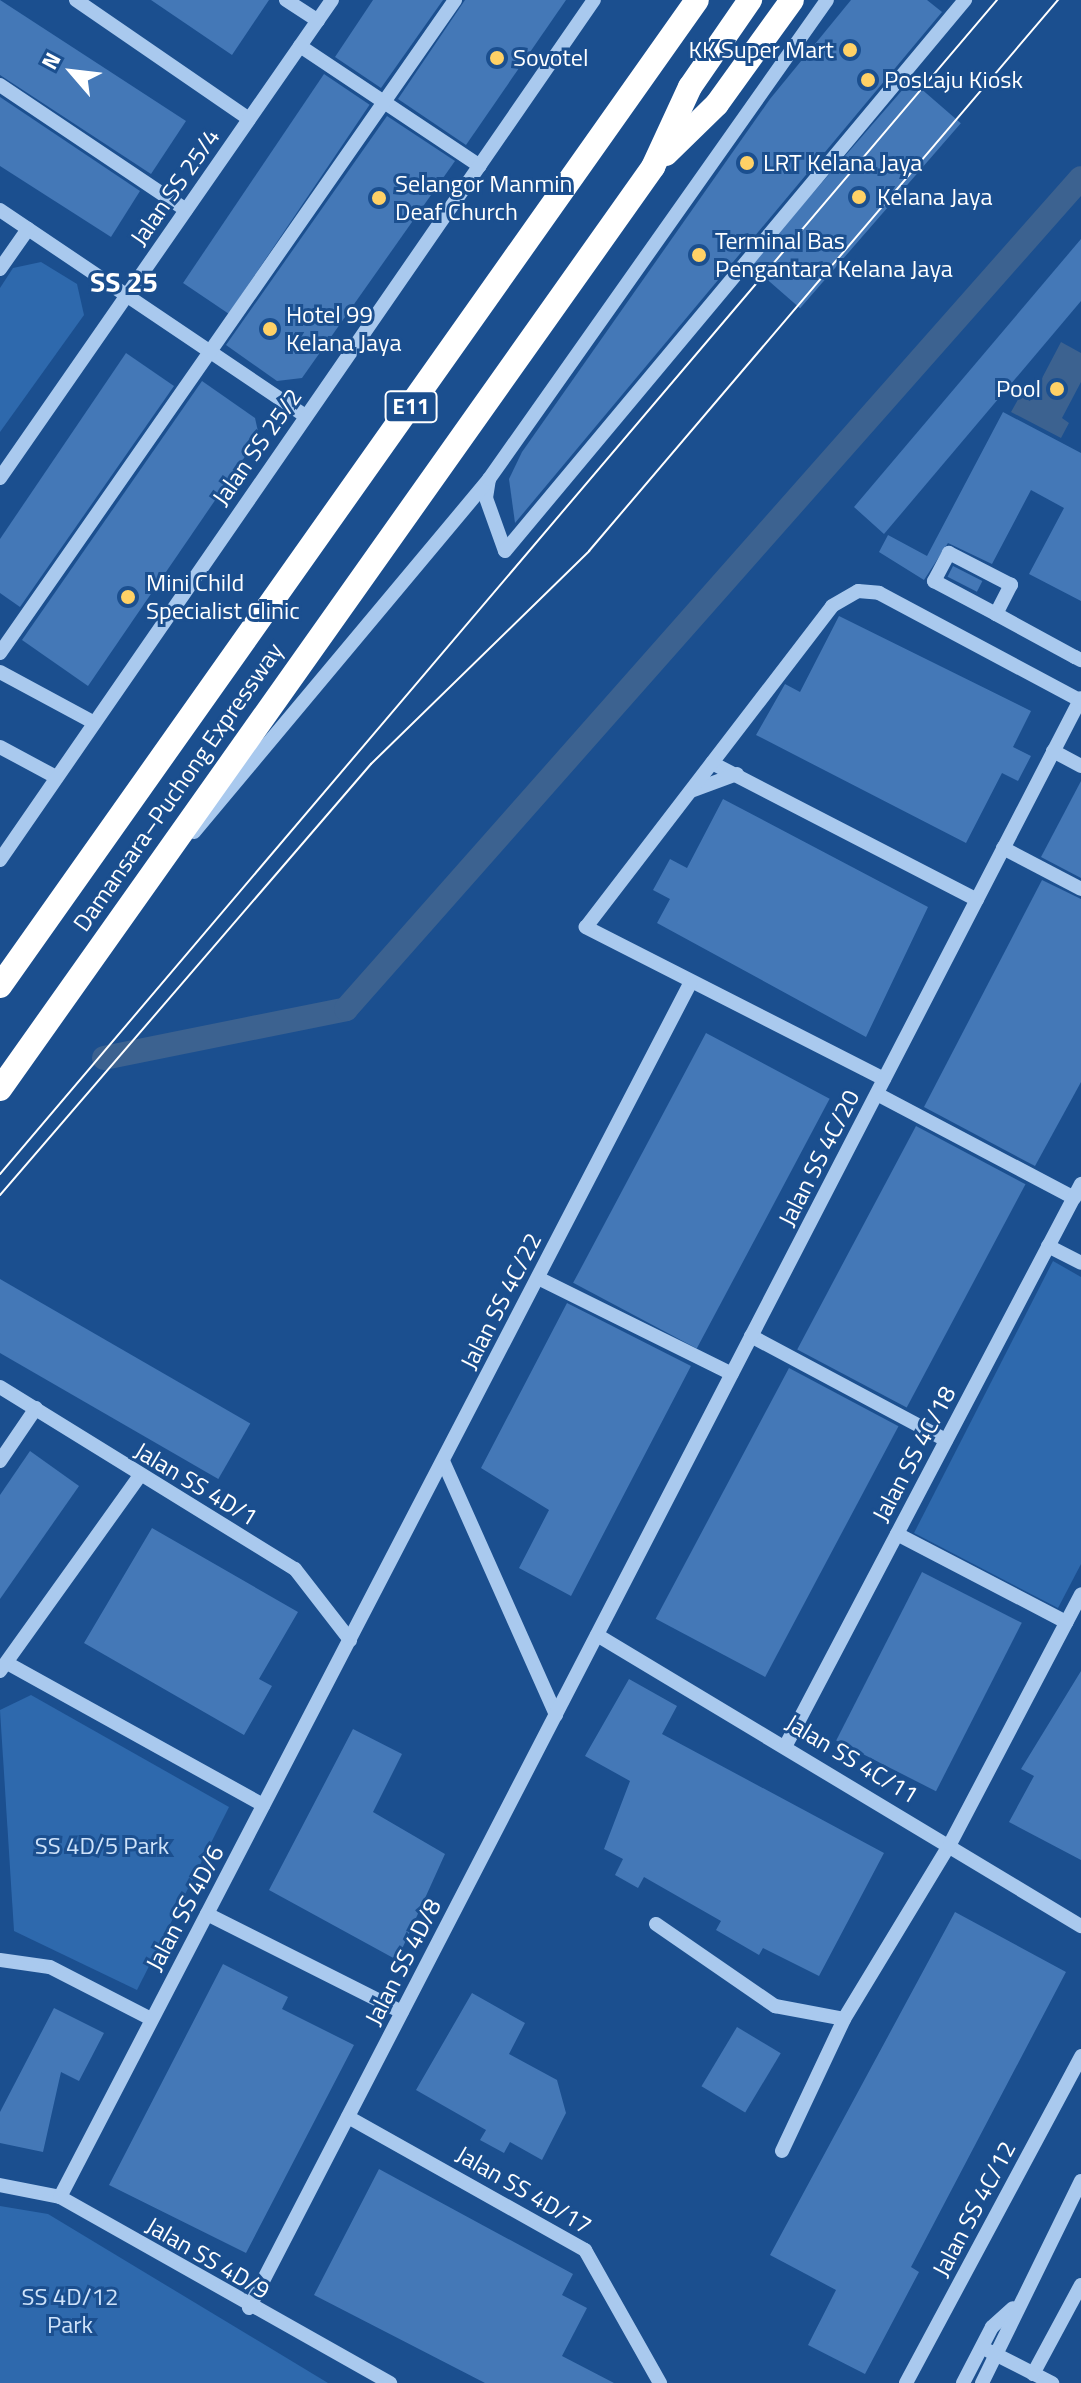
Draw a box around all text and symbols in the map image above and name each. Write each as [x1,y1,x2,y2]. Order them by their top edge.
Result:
north arrow [32,32,112,112]
place label: KK Super Mart [688,36,834,64]
marker: KK Super Mart [841,41,859,59]
place label: Sovotel [513,44,588,72]
text: N [32,46,69,75]
marker: Sovotel [488,49,506,67]
place label: PosLaju Kiosk [884,66,1023,94]
marker: PosLaju Kiosk [859,71,877,89]
street label: Jalan SS 25/4 [124,123,226,251]
place label: LRT Kelana Jaya [763,149,922,177]
marker: LRT Kelana Jaya [738,154,756,172]
place label: Selangor Manmin Deaf Church [395,170,572,226]
place label: Kelana Jaya [877,183,992,211]
marker: Kelana Jaya [848,186,870,208]
marker: Selangor Manmin Deaf Church [370,189,388,207]
place label: Terminal Bas Pengantara Kelana Jaya [715,227,953,283]
marker: Terminal Bas Pengantara Kelana Jaya [690,246,708,264]
district label: SS 25 [90,265,158,299]
place label: Hotel 99 Kelana Jaya [286,301,401,357]
marker: Hotel 99 Kelana Jaya [261,320,279,338]
place label: Pool [996,375,1041,403]
marker: Pool [1048,380,1066,398]
street label: Jalan SS 25/2 [206,383,308,511]
road number: E11 [383,389,439,425]
place label: Mini Child Specialist Clinic [146,569,300,625]
marker: Mini Child Specialist Clinic [117,586,139,608]
street label: Damansara–Puchong Expressway [67,637,289,937]
street label: Jalan SS 4C/20 [772,1085,866,1231]
street label: Jalan SS 4C/22 [454,1228,548,1374]
street label: Jalan SS 4C/18 [866,1381,962,1527]
street label: Jalan SS 4D/1 [129,1436,263,1532]
street label: Jalan SS 4C/11 [781,1708,923,1810]
park label: SS 4D/5 Park [35,1832,169,1860]
street label: Jalan SS 4D/6 [140,1840,230,1976]
street label: Jalan SS 4D/8 [359,1894,447,2030]
street label: Jalan SS 4C/12 [926,2136,1022,2282]
street label: Jalan SS 4D/17 [451,2140,597,2240]
street label: Jalan SS 4D/9 [141,2211,275,2305]
park label: SS 4D/12 Park [22,2283,118,2339]

